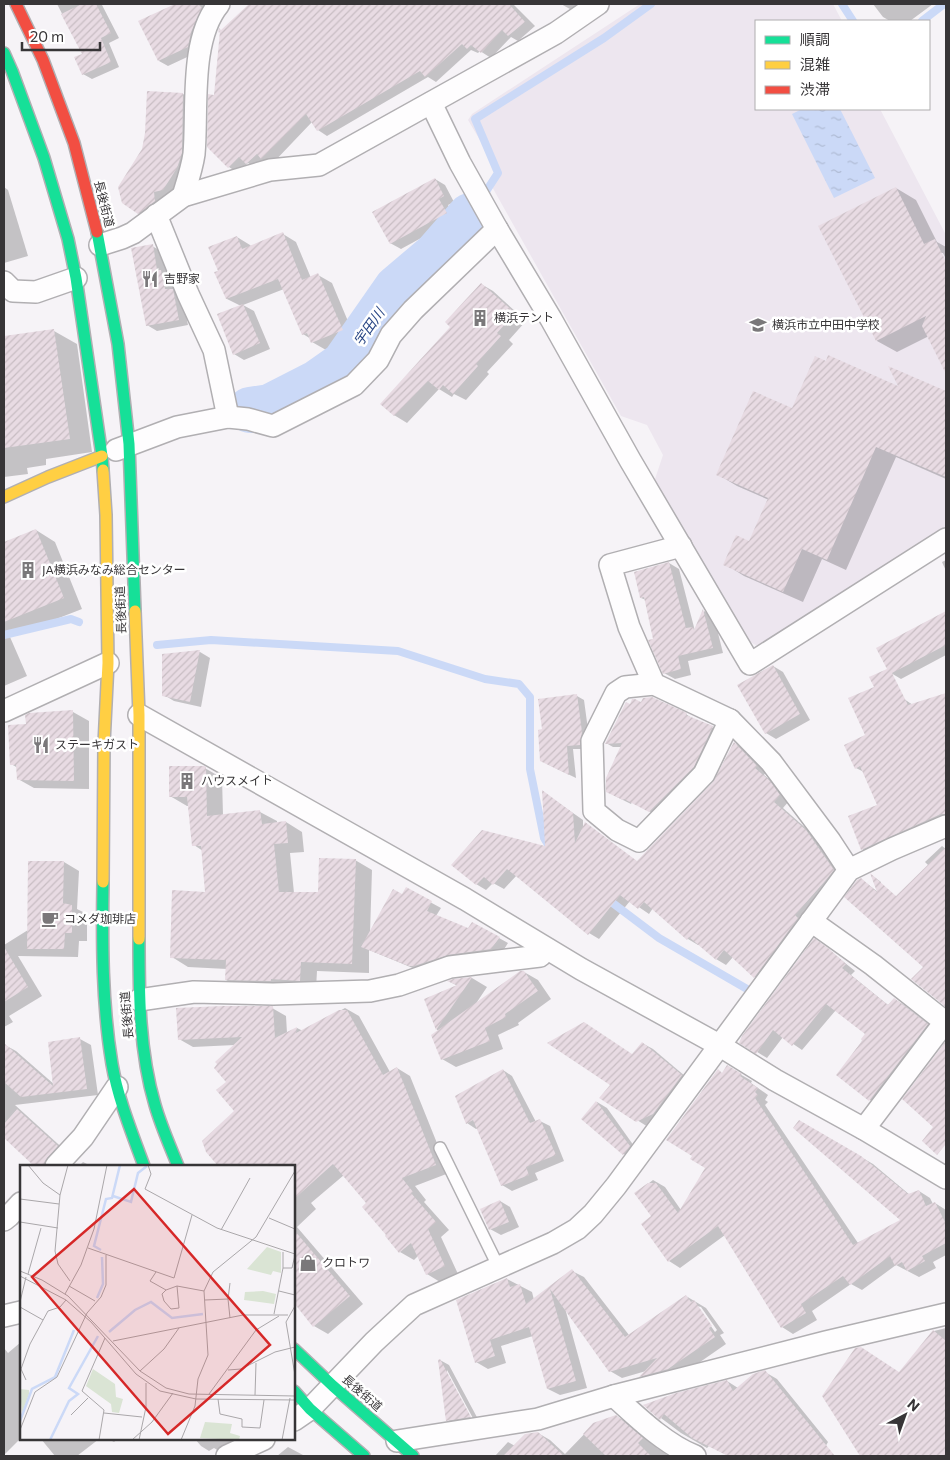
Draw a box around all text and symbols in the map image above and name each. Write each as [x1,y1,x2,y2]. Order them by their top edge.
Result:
scale bar [22,20,100,52]
legend [755,20,930,110]
text: 20 m [30,27,64,45]
text: 順調 [800,30,830,48]
text: 混雑 [800,55,830,73]
text: 渋滞 [800,80,830,98]
street label: 長後街道 [92,179,118,229]
restaurant icon: 吉野家 [140,269,160,289]
place label: 吉野家 [164,271,200,285]
water label: 宇田川 [350,303,389,349]
building icon: 横浜テント [470,308,490,328]
place label: 横浜テント [494,310,554,324]
school or university icon: 横浜市立中田中学校 [748,315,768,335]
place label: 横浜市立中田中学校 [772,317,880,331]
building icon: JA横浜みなみ総合センター [18,560,38,580]
place label: JA横浜みなみ総合センター [42,562,186,577]
street label: 長後街道 [112,586,128,634]
restaurant icon: ステーキガスト [31,735,51,755]
place label: ステーキガスト [55,737,139,751]
building icon: ハウスメイト [177,771,197,791]
place label: ハウスメイト [201,773,273,787]
cafe icon: コメダ珈琲店 [40,909,60,929]
place label: コメダ珈琲店 [64,911,136,925]
street label: 長後街道 [117,991,135,1040]
inset map [20,1165,295,1440]
shop icon: クロトワ [298,1253,318,1273]
place label: クロトワ [322,1255,370,1269]
street label: 長後街道 [340,1371,385,1413]
north arrow [880,1390,930,1440]
text: N [904,1395,923,1415]

